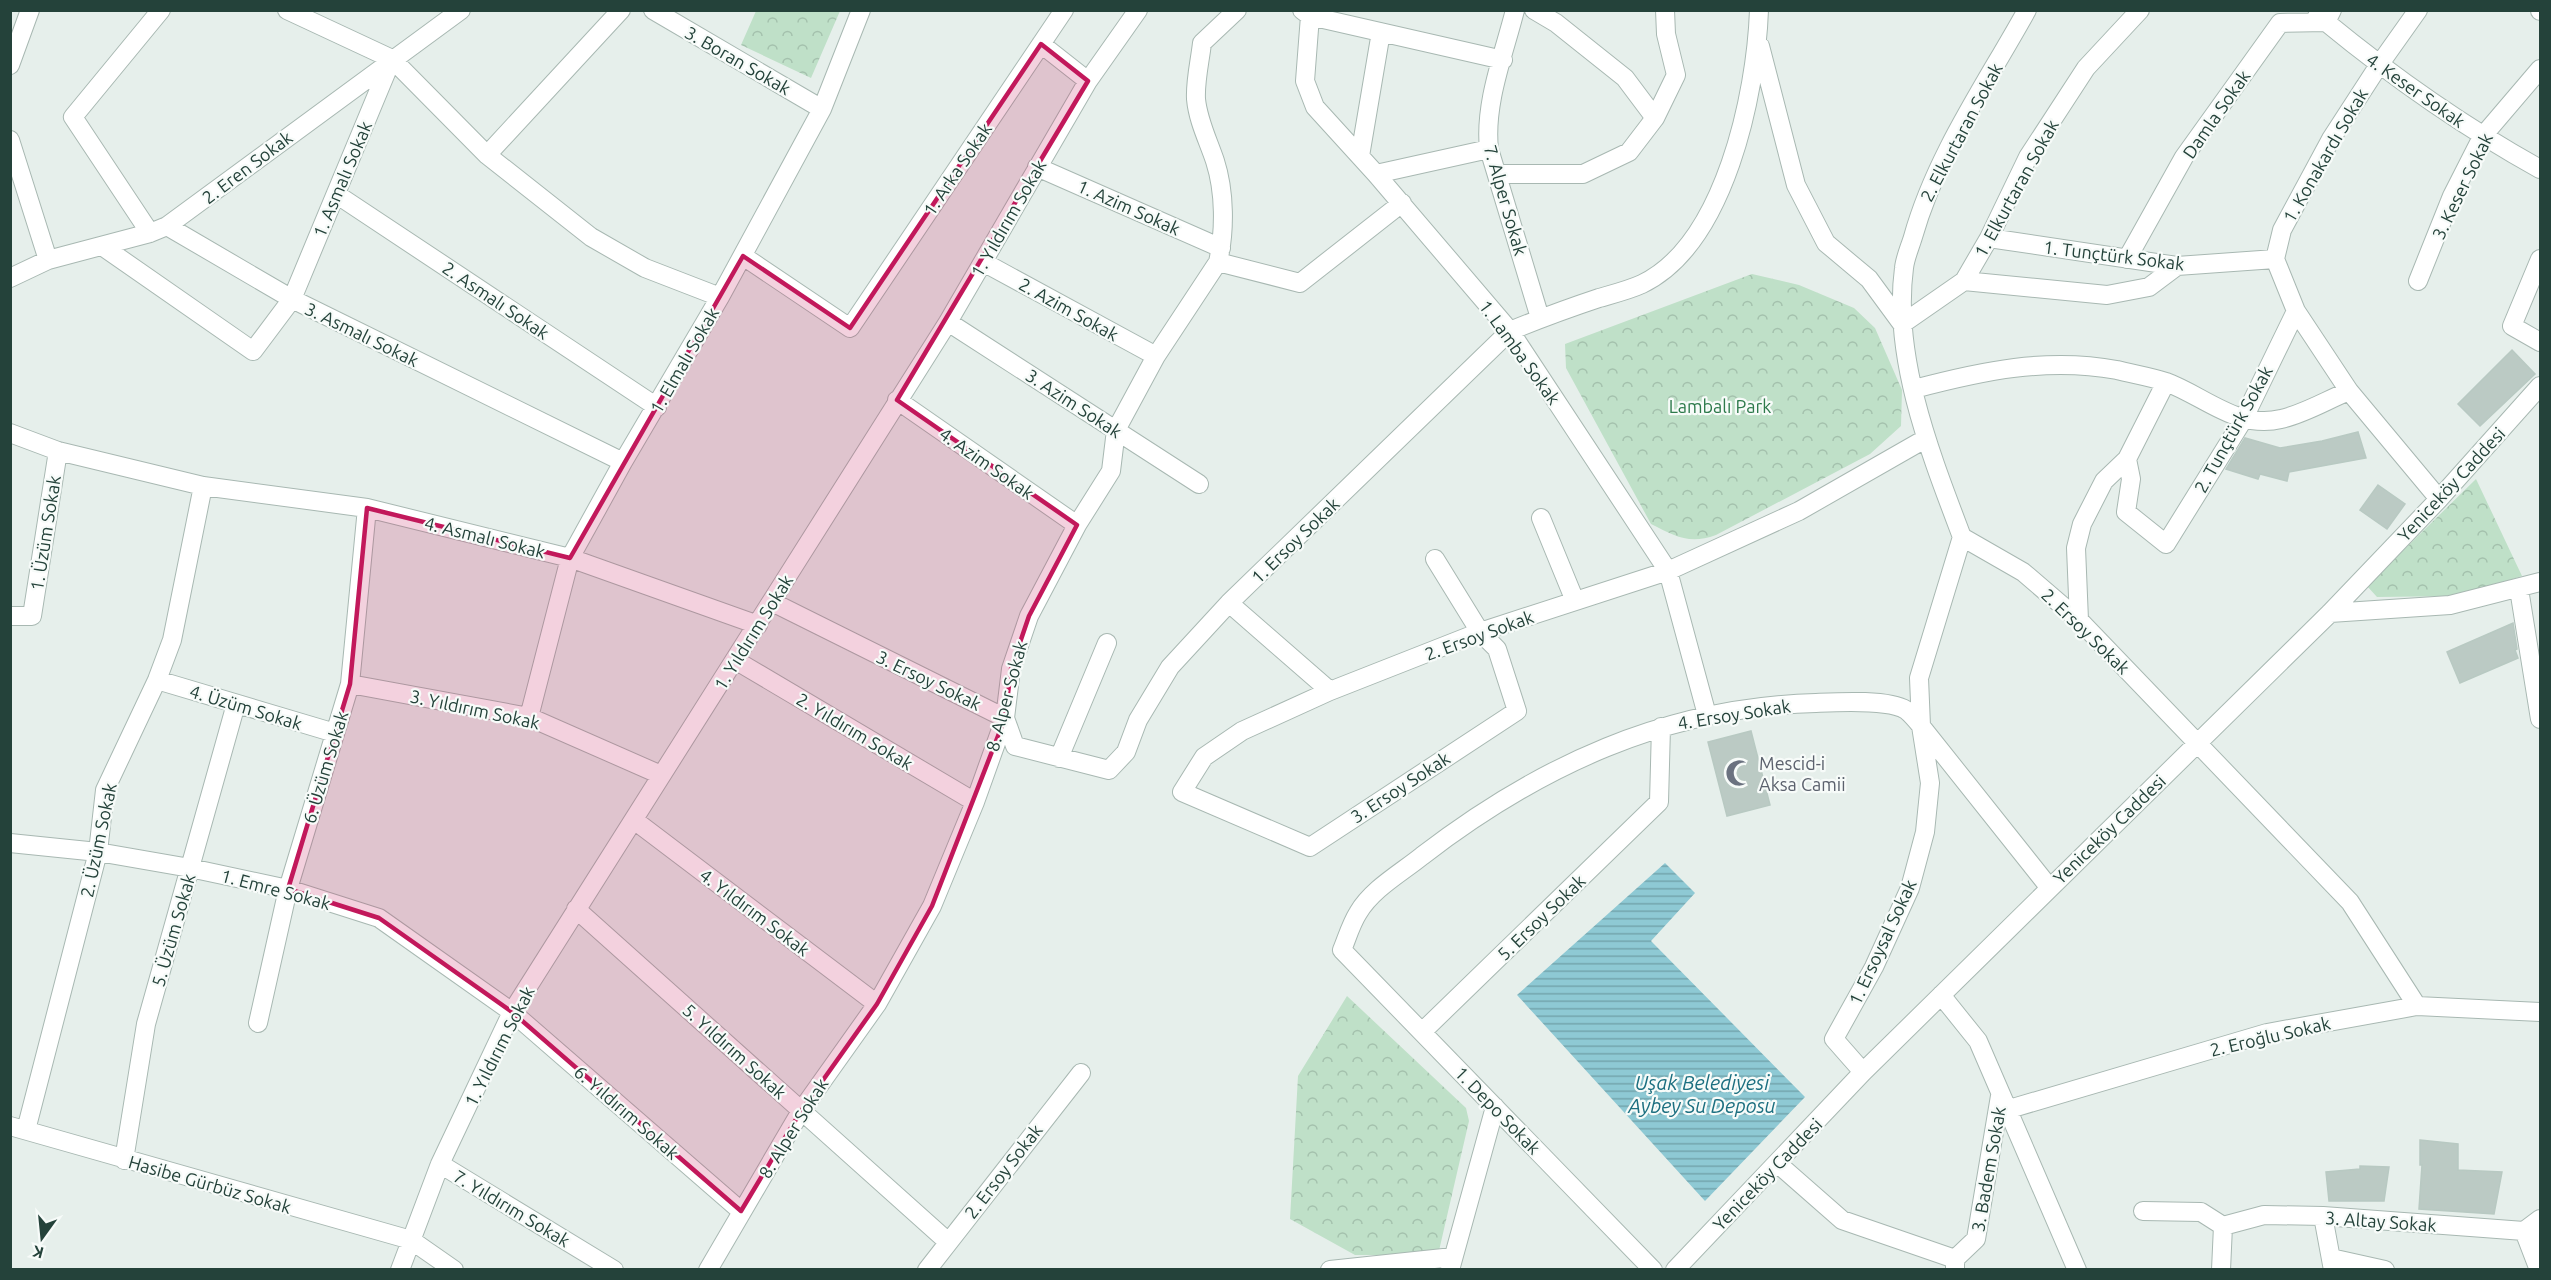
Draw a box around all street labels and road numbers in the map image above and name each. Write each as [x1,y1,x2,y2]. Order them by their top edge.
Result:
street label: 3. Boran Sokak [682,22,794,98]
street label: 4. Keser Sokak [2363,49,2469,131]
street label: 2. Elkurtaran Sokak [1916,59,2006,205]
street label: Damla Sokak [2178,66,2254,162]
street label: 1. Konakardı Sokak [2279,85,2371,225]
street label: 1. Elkurtaran Sokak [1970,116,2062,260]
street label: 1. Asmalı Sokak [309,118,375,240]
street label: 1. Arka Sokak [919,119,995,219]
street label: 2. Eren Sokak [198,127,296,207]
street label: 3. Keser Sokak [2428,130,2496,242]
street label: 7. Alper Sokak [1481,142,1531,258]
street label: 1. Yıldırım Sokak [966,156,1050,280]
street label: 1. Azim Sokak [1075,175,1183,239]
street label: 1. Tunçtürk Sokak [2042,236,2186,274]
street label: 2. Asmalı Sokak [439,257,553,343]
street label: 2. Azim Sokak [1016,274,1122,344]
street label: 1. Lamba Sokak [1475,296,1565,408]
street label: 3. Asmalı Sokak [302,298,422,370]
street label: 1. Elmalı Sokak [646,304,722,416]
street label: 2. Tunçtürk Sokak [2190,362,2276,496]
street label: 3. Azim Sokak [1022,365,1126,441]
street label: 4. Azim Sokak [936,423,1038,503]
street label: Yeniceköy Caddesi [2393,423,2509,545]
street label: 1. Üzüm Sokak [26,474,64,592]
street label: 1. Ersoy Sokak [1247,493,1343,587]
street label: 4. Asmalı Sokak [423,512,547,562]
street label: 1. Yıldırım Sokak [710,571,796,693]
street label: 2. Ersoy Sokak [2038,584,2134,678]
street label: 2. Ersoy Sokak [1422,606,1536,664]
street label: 8. Alper Sokak [982,638,1030,754]
street label: 3. Ersoy Sokak [873,646,985,714]
street label: 4. Üzüm Sokak [187,680,305,734]
street label: 3. Yıldırım Sokak [408,685,542,733]
street label: 2. Yıldırım Sokak [793,688,917,774]
street label: 4. Ersoy Sokak [1676,695,1792,733]
street label: 6. Üzüm Sokak [298,708,352,826]
street label: 3. Ersoy Sokak [1347,748,1453,826]
street label: Yeniceköy Caddesi [2049,770,2169,888]
street label: 2. Üzüm Sokak [76,781,120,899]
street label: 4. Yıldırım Sokak [696,864,814,960]
street label: 1. Emre Sokak [219,865,333,913]
street label: 5. Ersoy Sokak [1493,870,1589,964]
street label: 5. Üzüm Sokak [147,871,199,989]
street label: 1. Ersoysal Sokak [1844,876,1920,1008]
street label: 1. Yıldırım Sokak [460,983,538,1109]
street label: 5. Yıldırım Sokak [679,999,791,1103]
street label: 2. Eroğlu Sokak [2208,1012,2332,1060]
street label: 6. Yıldırım Sokak [571,1061,683,1163]
street label: 1. Depo Sokak [1451,1062,1545,1158]
street label: 8. Alper Sokak [754,1074,832,1182]
street label: 3. Badem Sokak [1967,1105,2009,1233]
street label: Yeniceköy Caddesi [1708,1114,1826,1234]
street label: 2. Ersoy Sokak [960,1120,1046,1222]
street label: Hasibe Gürbüz Sokak [126,1151,294,1217]
street label: 7. Yıldırım Sokak [450,1165,574,1251]
street label: 3. Altay Sokak [2325,1207,2437,1235]

